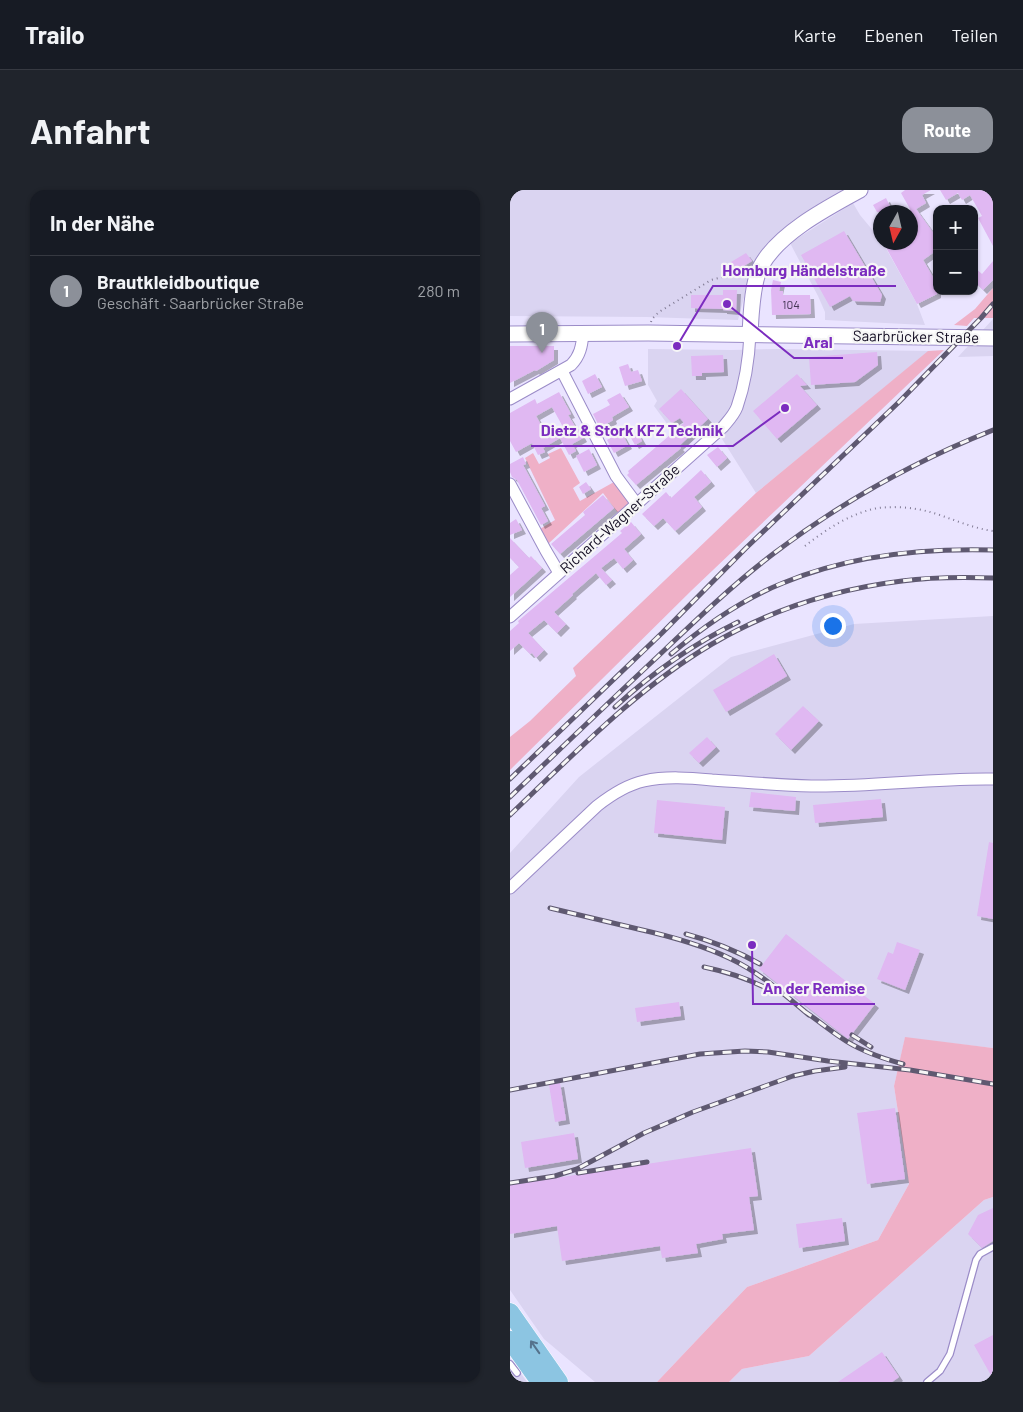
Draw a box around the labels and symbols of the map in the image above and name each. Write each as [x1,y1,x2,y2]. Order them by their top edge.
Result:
north arrow [873,205,918,250]
callout: Homburg Händelstraße [713,255,896,286]
text: Homburg Händelstraße [722,260,886,279]
house number: 104 [782,297,800,311]
pin: 1 [526,312,558,353]
street label: Saarbrücker Straße [853,326,979,346]
callout: Aral [794,327,843,358]
text: Aral [803,332,833,351]
callout: Dietz & Stork KFZ Technik [531,415,733,446]
text: Dietz & Stork KFZ Technik [541,420,724,439]
street label: Richard-Wagner-Straße [556,460,683,577]
your location [820,613,846,639]
callout: An der Remise [753,973,875,1004]
text: An der Remise [763,978,865,997]
one-way arrow [530,1340,540,1354]

